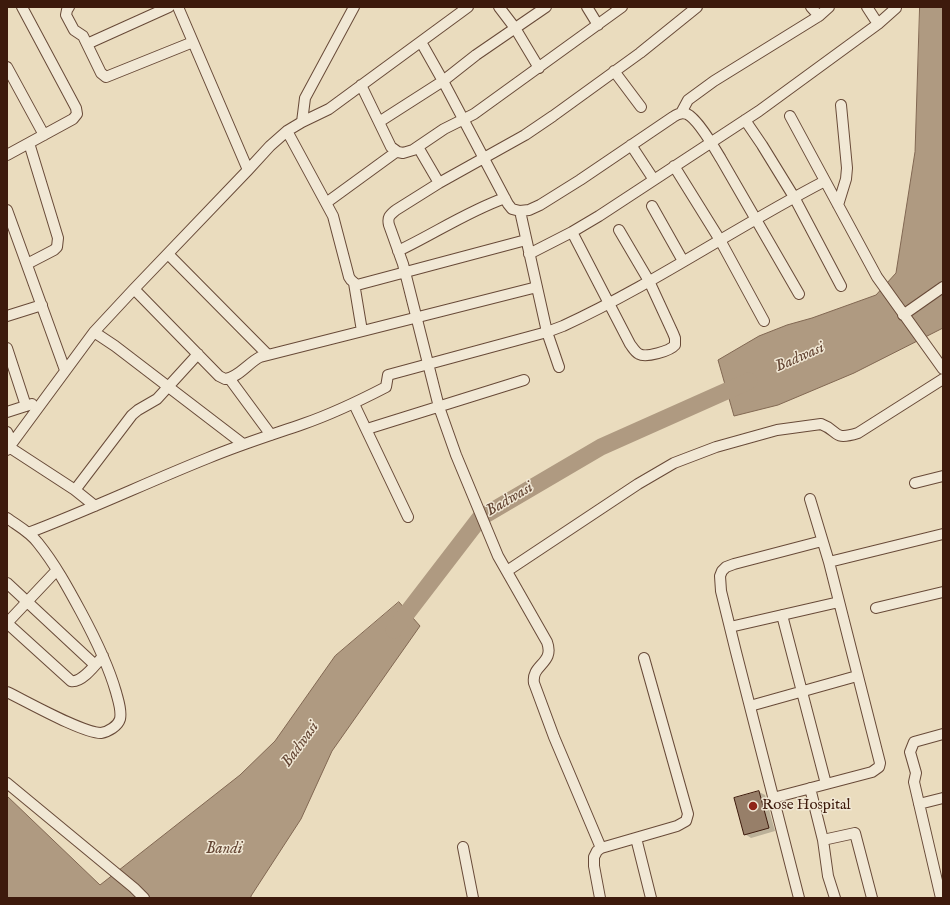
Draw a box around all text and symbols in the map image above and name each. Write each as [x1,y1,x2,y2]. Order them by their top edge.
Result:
water label: Badwasi [773,339,827,377]
water label: Badwasi [483,479,537,521]
water label: Badwasi [278,719,324,771]
place label: Rose Hospital [762,797,851,815]
marker: Rose Hospital [747,800,759,812]
water label: Bandi [206,840,242,860]

